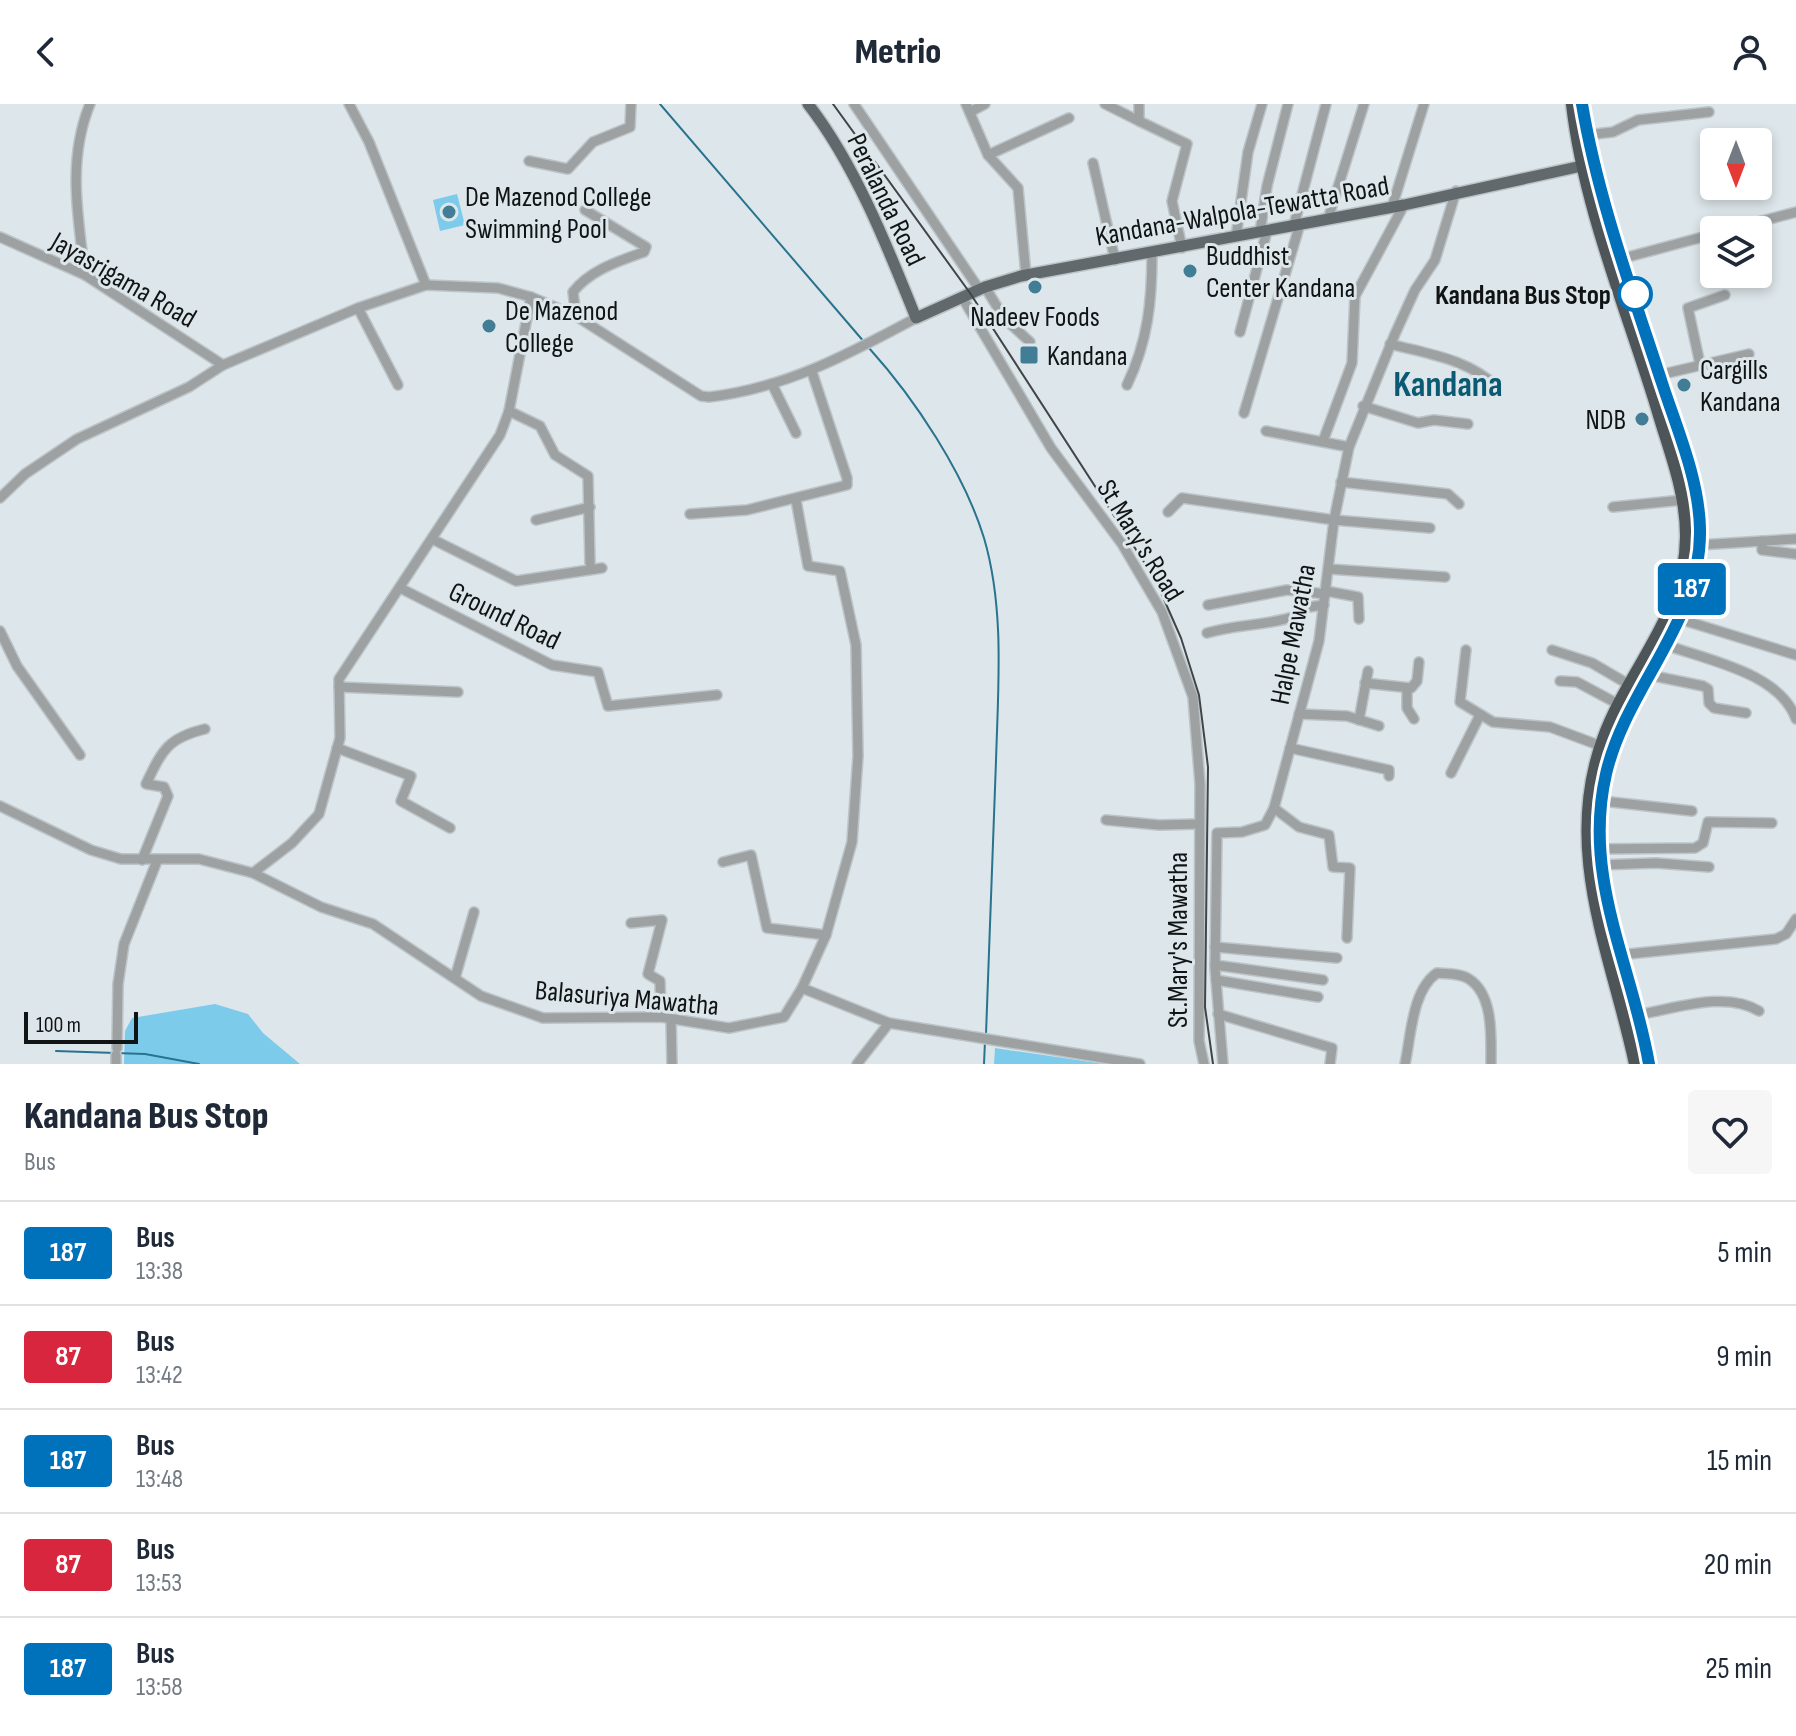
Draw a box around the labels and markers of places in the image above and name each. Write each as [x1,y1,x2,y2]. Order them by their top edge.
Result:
place label: De Mazenod College Swimming Pool [465,181,651,246]
marker: De Mazenod College Swimming Pool [440,203,458,221]
place label: Buddhist Center Kandana [1206,240,1355,305]
marker: Buddhist Center Kandana [1181,262,1199,280]
marker: Kandana Bus Stop [1618,277,1652,311]
marker: Nadeev Foods [1026,278,1044,296]
place label: Kandana Bus Stop [1435,279,1611,312]
place label: De Mazenod College [505,295,618,360]
place label: Nadeev Foods [970,301,1100,334]
marker: De Mazenod College [480,317,498,335]
place label: Kandana [1047,340,1128,373]
marker: Kandana [1018,344,1040,366]
place label: Cargills Kandana [1700,354,1781,419]
marker: Cargills Kandana [1675,376,1693,394]
place label: NDB [1585,404,1626,437]
marker: NDB [1633,410,1651,428]

